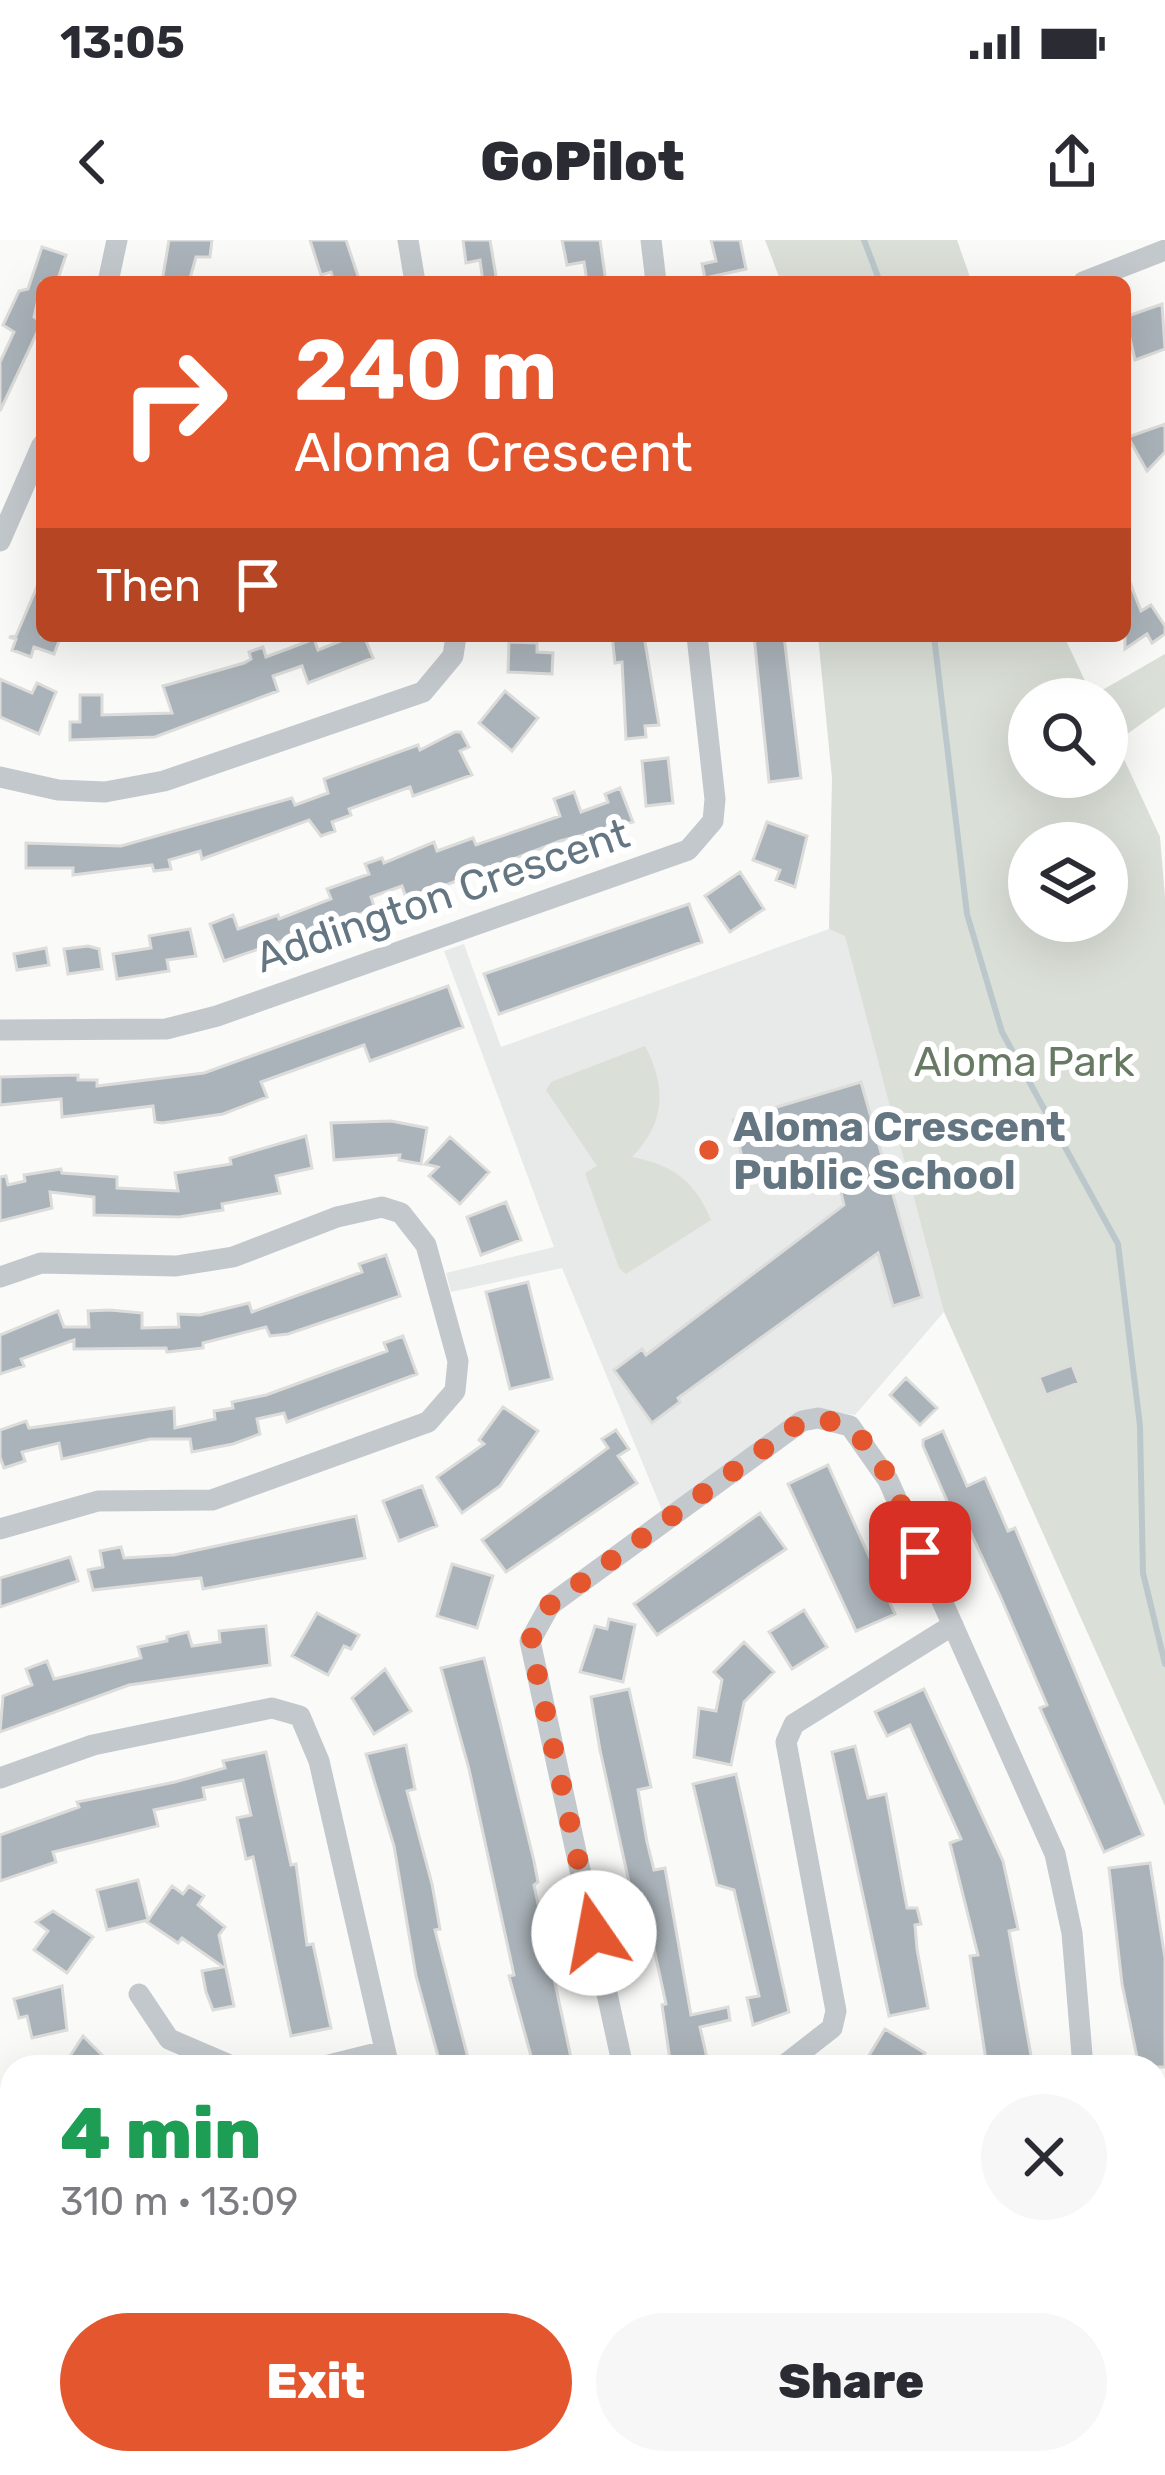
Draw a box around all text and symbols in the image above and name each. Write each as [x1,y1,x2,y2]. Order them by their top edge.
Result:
text: 13:05 [60,16,185,69]
icon: back [60,129,126,195]
icon: share [1039,129,1105,195]
text: GoPilot [480,130,685,194]
text: 240 m [294,320,558,420]
icon: right [96,324,252,480]
text: Aloma Crescent [294,421,693,485]
icon: arrive [225,552,291,618]
text: Then [96,559,201,612]
map controls [1008,678,1128,942]
button: search [1008,678,1128,798]
street label: Addington Crescent [249,809,636,983]
button: layers [1008,822,1128,942]
park label: Aloma Park [914,1037,1135,1087]
place label: Aloma Crescent Public School [733,1102,1066,1200]
marker: Aloma Crescent Public School [696,1137,722,1163]
pin [869,1501,971,1603]
icon: arrive [887,1519,953,1585]
position arrow [531,1870,657,1996]
text: 4 min [60,2091,261,2176]
button: close [981,2094,1107,2220]
text: 310 m · 13:09 [60,2179,298,2225]
button: Exit [60,2313,572,2451]
button: Share [596,2313,1107,2451]

